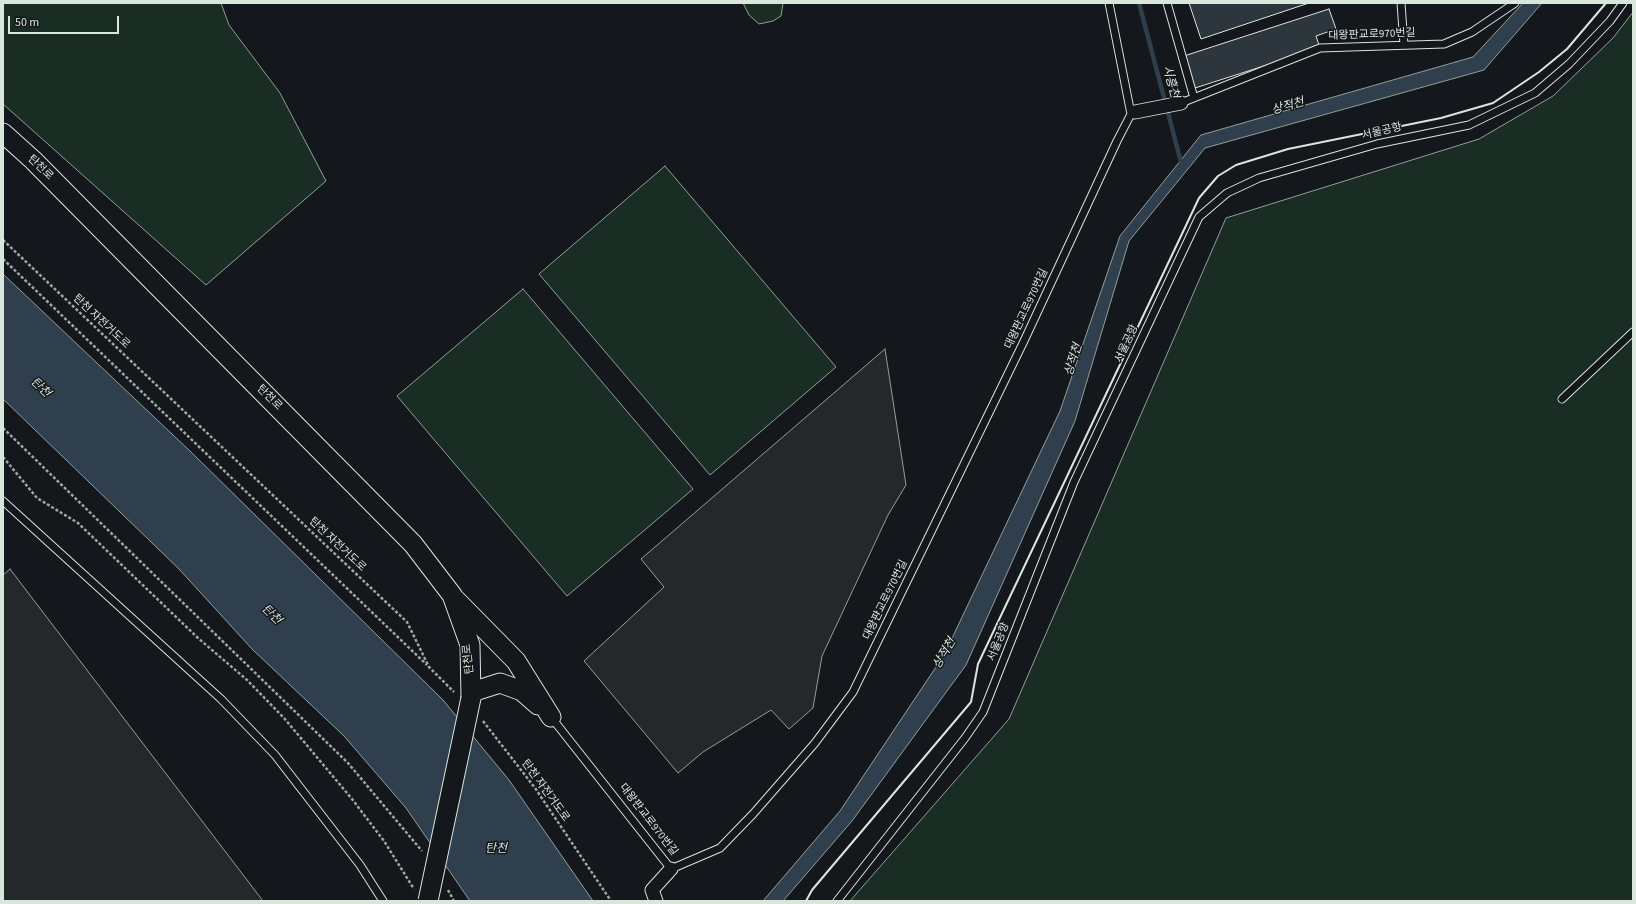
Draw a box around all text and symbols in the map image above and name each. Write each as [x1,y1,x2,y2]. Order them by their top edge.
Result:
scale bar [10,8,121,34]
text: 50 m [15,14,39,31]
street label: 대왕판교로970번길 [1328,27,1416,43]
water label: 시흥천 [1159,64,1181,100]
water label: 상적천 [1270,96,1306,118]
street label: 서울공항 [1361,121,1403,143]
street label: 탄천로 [24,153,56,183]
street label: 대왕판교로970번길 [1003,267,1051,351]
street label: 탄천 자전거도로 [70,292,132,352]
street label: 서울공항 [1112,323,1142,365]
water label: 상적천 [1062,342,1086,378]
water label: 탄천 [27,375,53,401]
street label: 탄천로 [254,383,284,413]
street label: 탄천 자전거도로 [306,515,368,575]
street label: 대왕판교로970번길 [861,558,911,642]
water label: 탄천 [258,602,284,628]
street label: 서울공항 [985,621,1013,663]
water label: 상적천 [930,636,960,672]
street label: 탄천로 [461,643,477,675]
street label: 탄천 자전거도로 [518,758,572,824]
street label: 대왕판교로970번길 [616,782,680,858]
water label: 탄천 [485,842,507,856]

